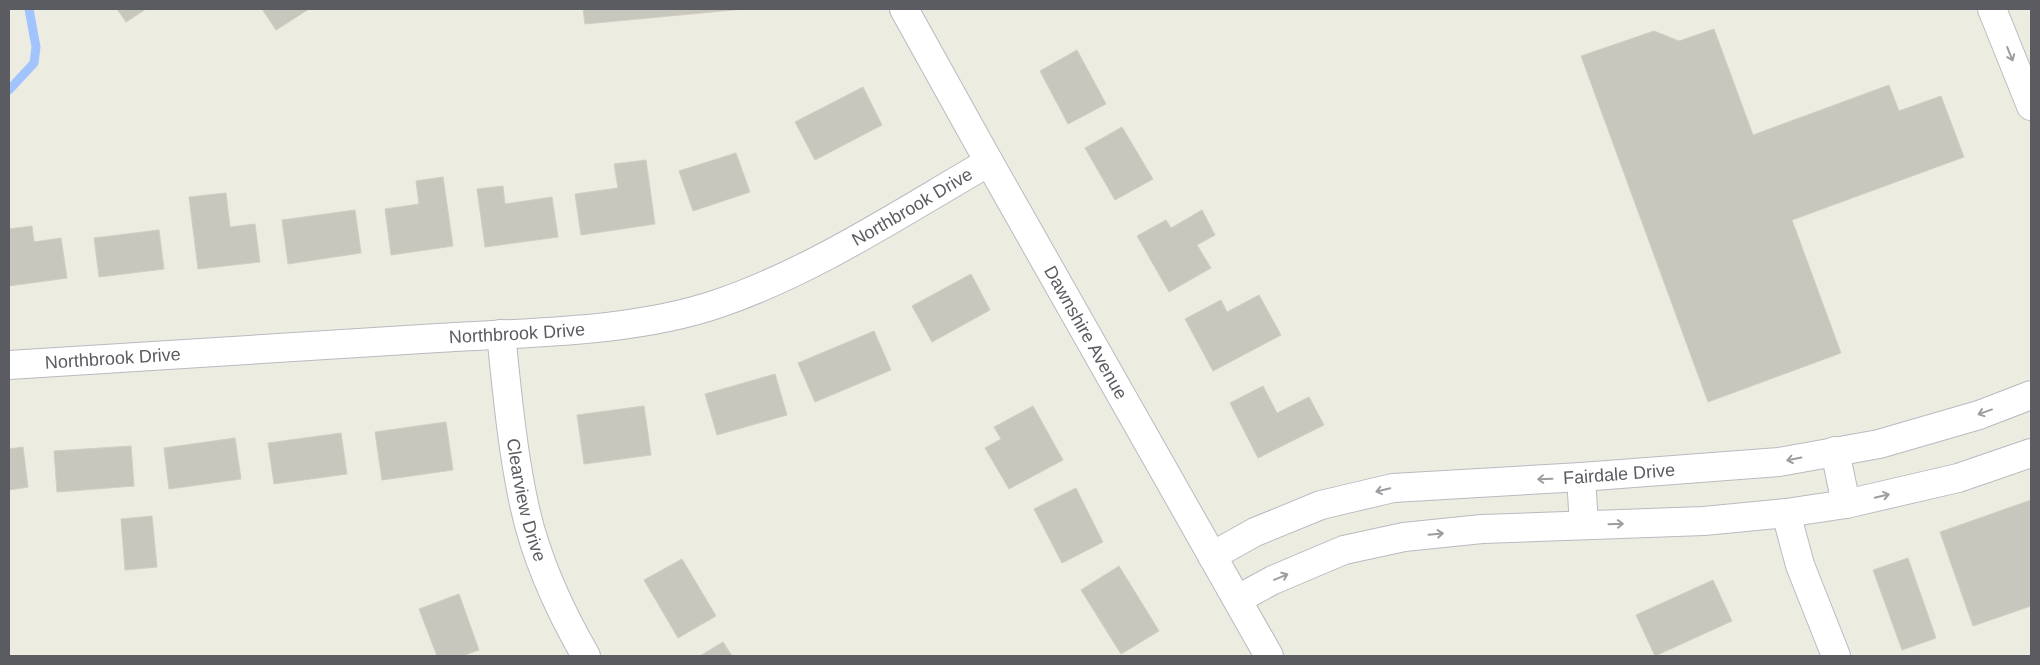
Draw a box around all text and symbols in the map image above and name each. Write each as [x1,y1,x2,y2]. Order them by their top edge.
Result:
one-way arrow [2006,46,2015,61]
street label: Northbrook Drive [848,164,976,250]
street label: Dawnshire Avenue [1040,262,1131,403]
street label: Northbrook Drive [448,319,586,347]
street label: Northbrook Drive [44,344,181,373]
one-way arrow [1978,408,1994,417]
street label: Clearview Drive [503,437,550,564]
one-way arrow [1786,455,1802,464]
street label: Fairdale Drive [1563,460,1676,488]
one-way arrow [1537,474,1553,483]
one-way arrow [1375,486,1391,495]
one-way arrow [1873,491,1889,500]
one-way arrow [1608,519,1624,529]
one-way arrow [1428,529,1444,538]
one-way arrow [1273,571,1288,581]

